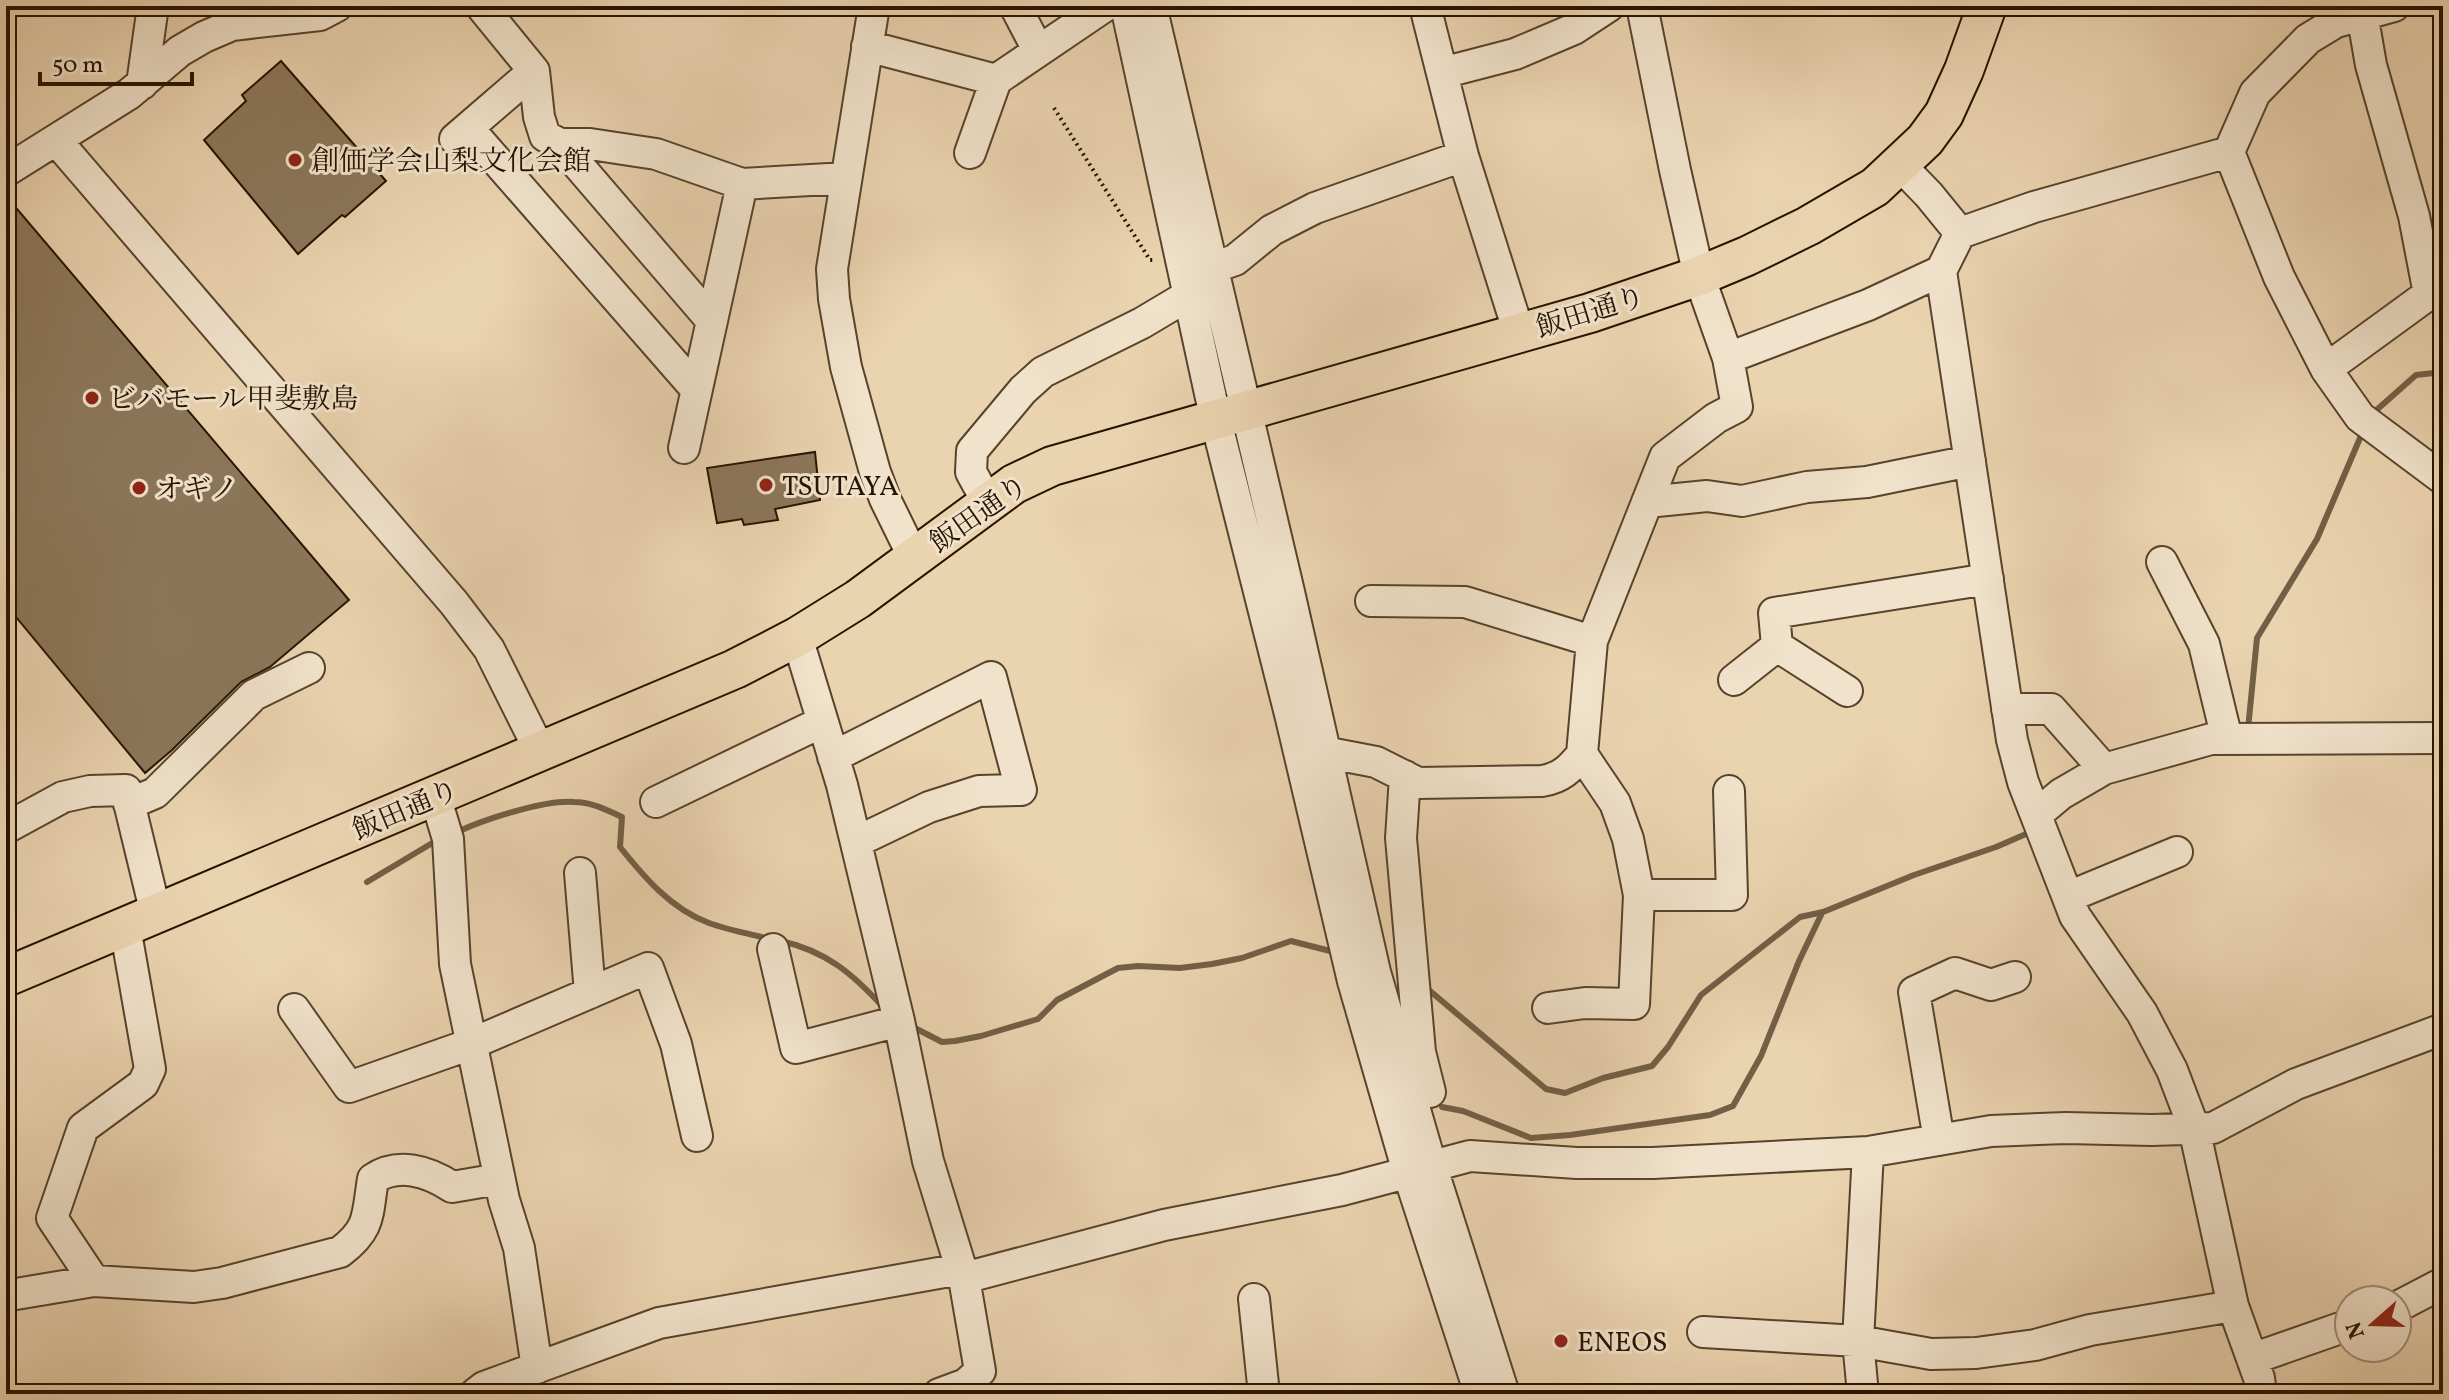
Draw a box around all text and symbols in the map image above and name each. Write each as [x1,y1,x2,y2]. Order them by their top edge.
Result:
scale bar [40,36,192,86]
text: 50 m [52,49,104,83]
place label: 創価学会山梨文化会館 [311,143,591,182]
marker: 創価学会山梨文化会館 [286,151,304,169]
street label: 飯田通り [1531,278,1650,348]
place label: ビバモール甲斐敷島 [108,381,358,420]
marker: ビバモール甲斐敷島 [83,389,101,407]
street label: 飯田通り [922,467,1036,563]
place label: TSUTAYA [782,468,899,507]
place label: オギノ [155,471,238,510]
marker: TSUTAYA [757,476,775,494]
marker: オギノ [130,479,148,497]
street label: 飯田通り [347,771,465,851]
north arrow [2333,1284,2413,1364]
text: N [2339,1317,2374,1343]
place label: ENEOS [1577,1324,1667,1363]
marker: ENEOS [1552,1332,1570,1350]

